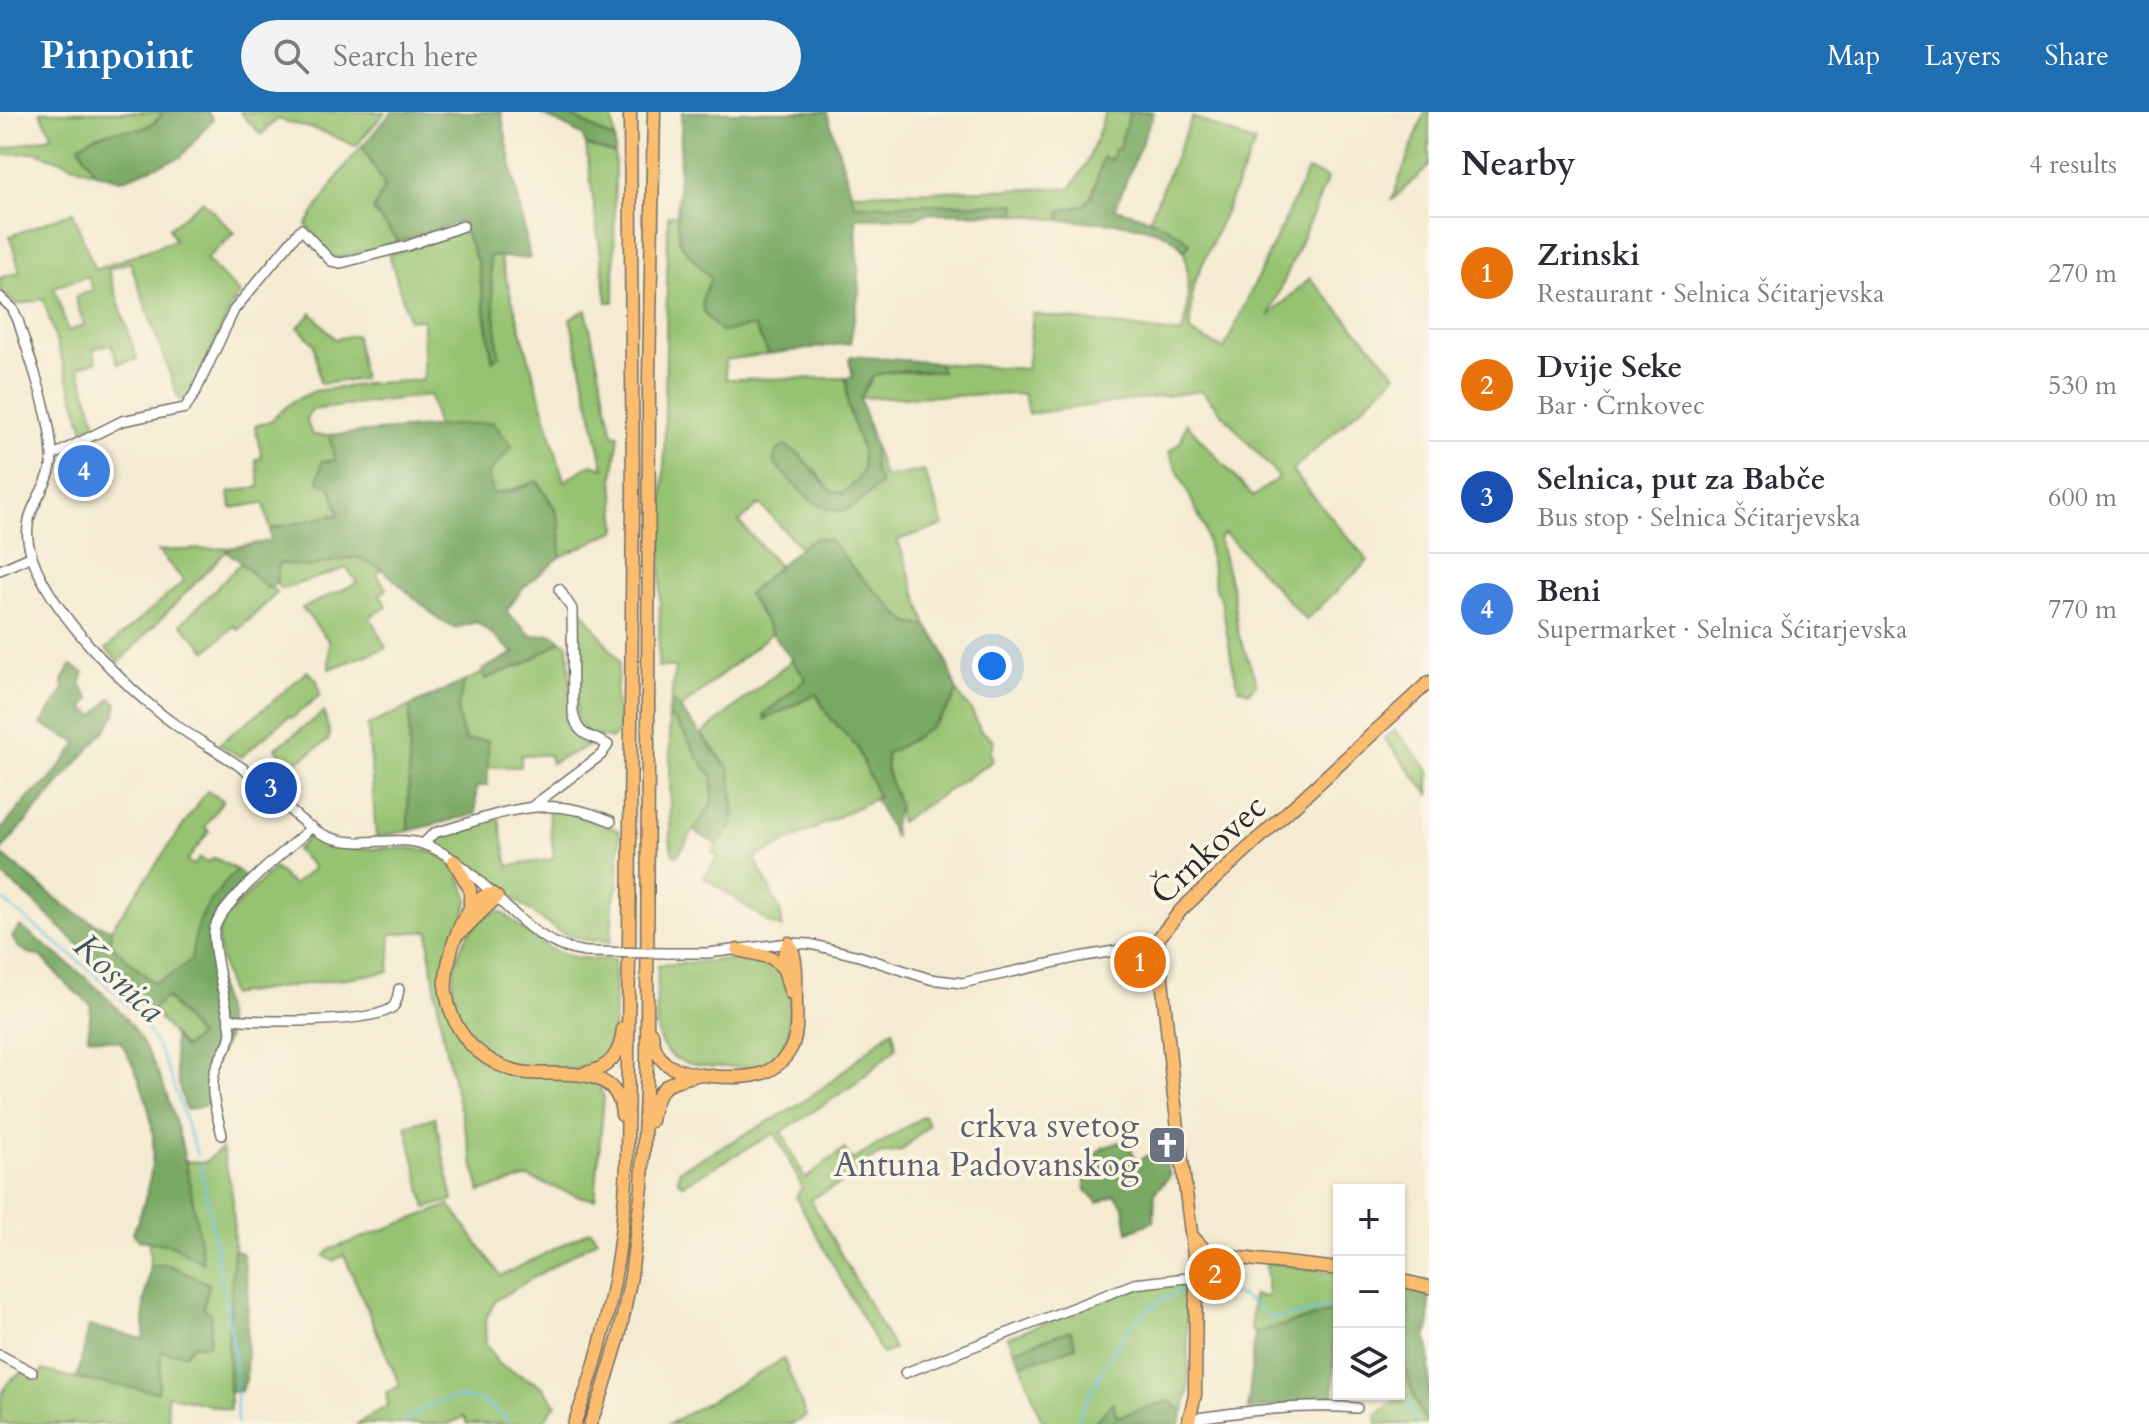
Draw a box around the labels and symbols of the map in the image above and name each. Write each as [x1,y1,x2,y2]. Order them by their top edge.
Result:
pin: 4 [58,441,110,501]
your location [972,646,1012,686]
pin: 3 [245,758,297,818]
street label: Črnkovec [1141,784,1276,915]
water label: Kosnica [62,922,176,1034]
pin: 1 [1114,932,1166,992]
place label: crkva svetog Antuna Padovanskog [833,1103,1139,1188]
church icon: crkva svetog Antuna Padovanskog [1146,1124,1188,1166]
pin: 2 [1189,1244,1241,1304]

